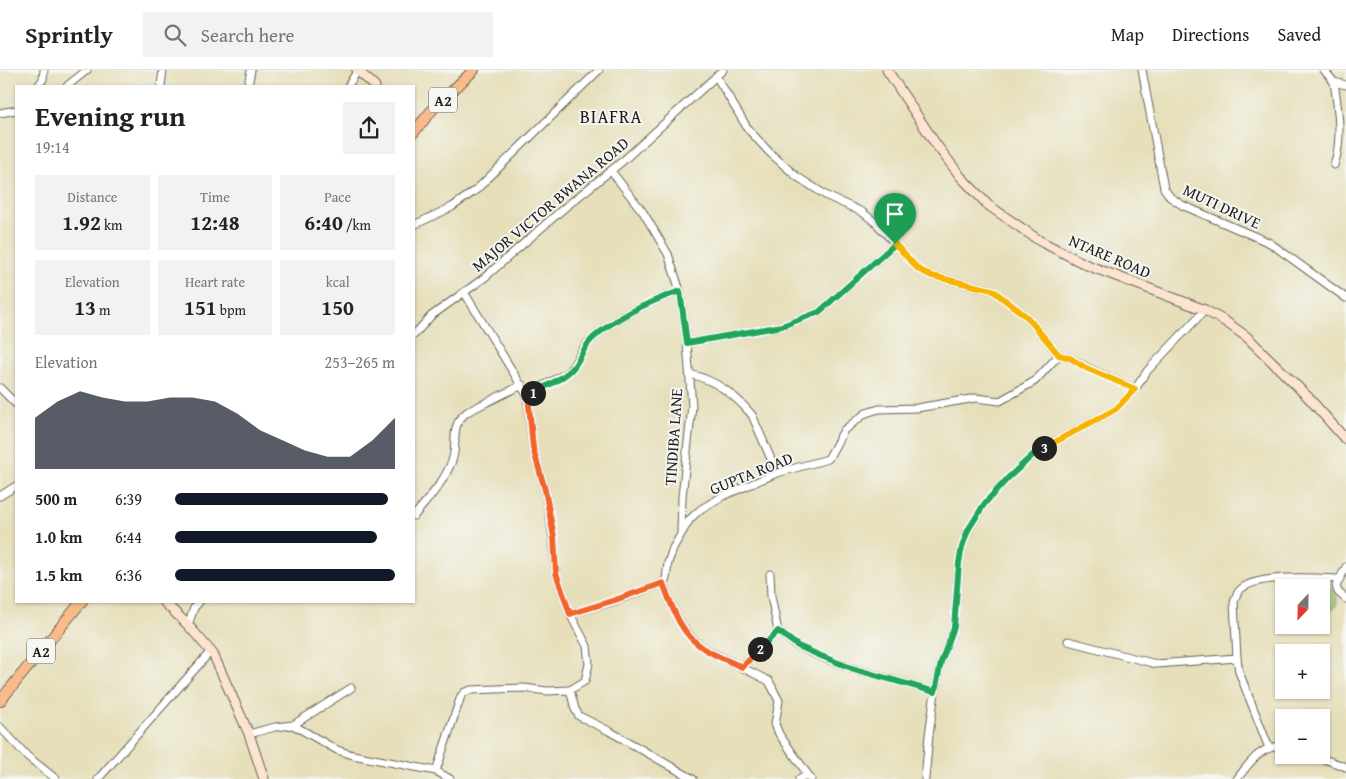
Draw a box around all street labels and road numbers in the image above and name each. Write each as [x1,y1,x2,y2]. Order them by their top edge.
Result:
road number: A2 [429,88,457,112]
street label: MAJOR VICTOR BWANA ROAD [466,131,634,277]
street label: MUTI DRIVE [1179,177,1265,235]
street label: NTARE ROAD [1065,228,1155,284]
street label: TINDIBA LANE [658,388,688,486]
street label: GUPTA ROAD [706,445,796,501]
road number: A2 [27,638,55,664]

